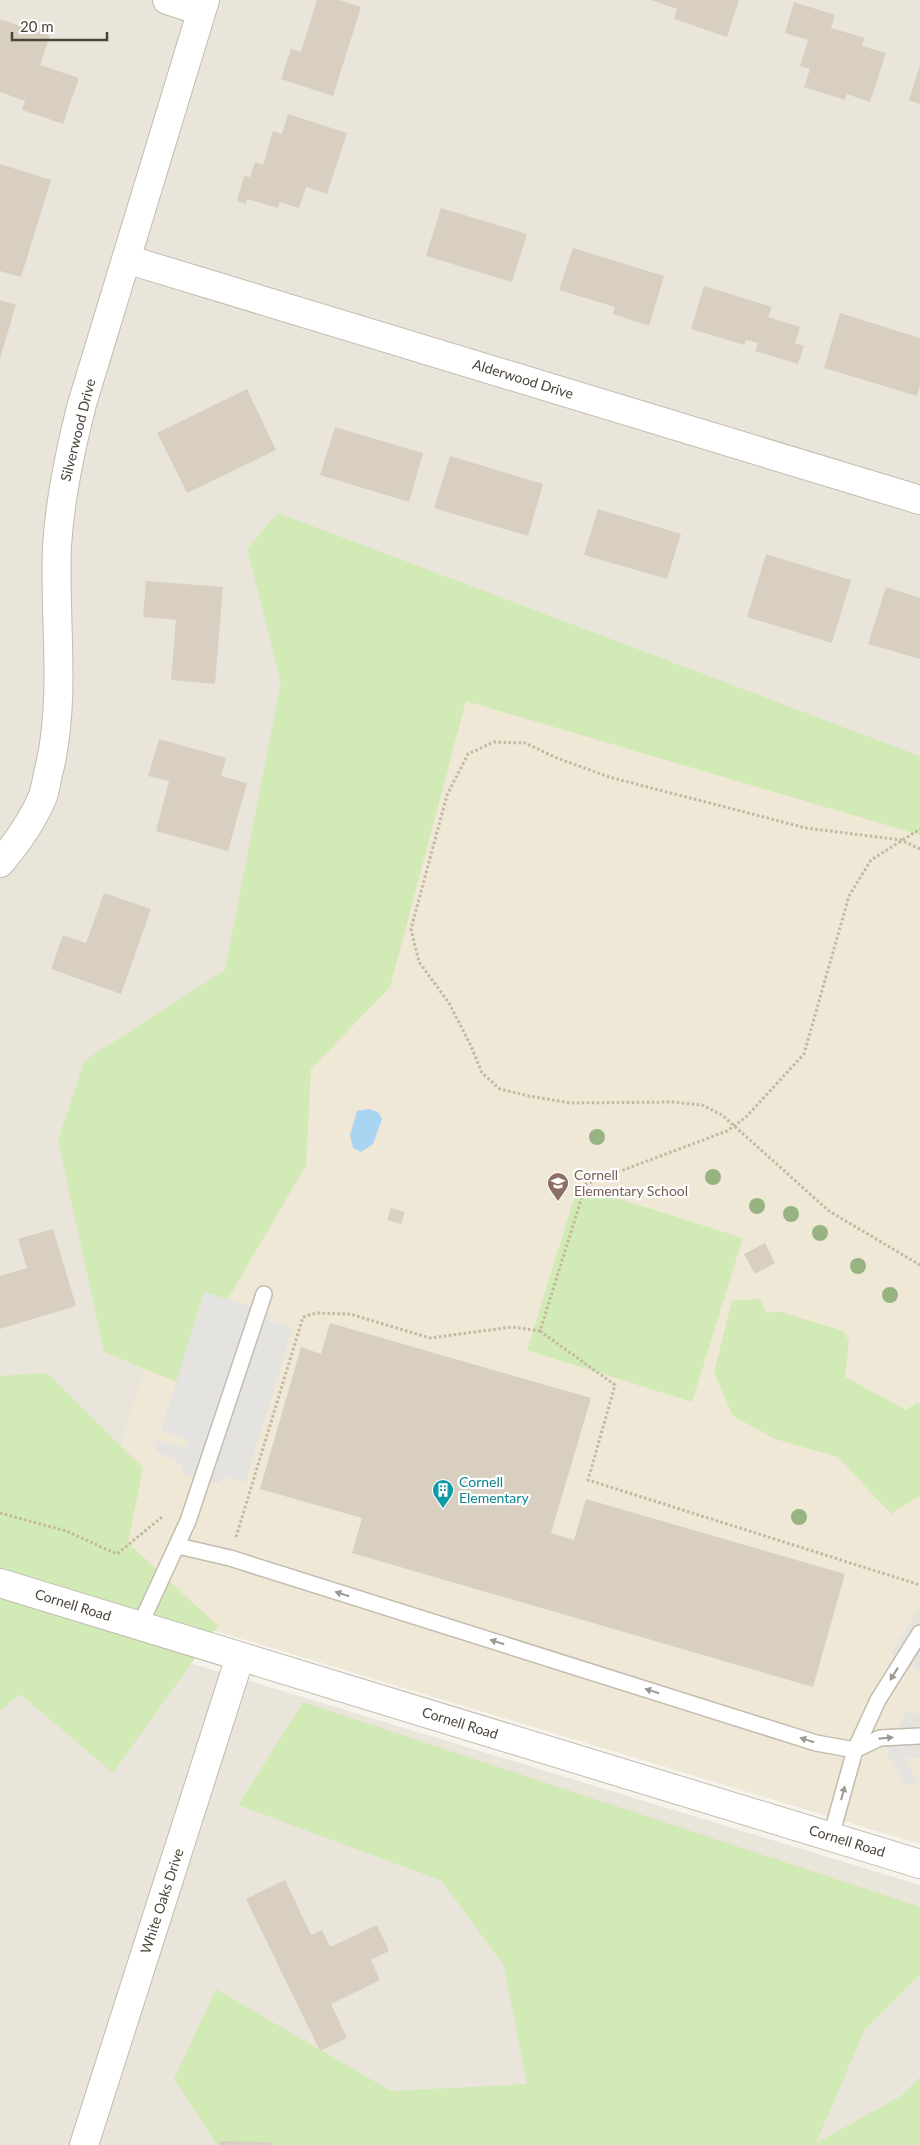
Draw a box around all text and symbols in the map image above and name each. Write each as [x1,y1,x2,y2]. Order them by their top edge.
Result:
scale bar [12,10,108,42]
text: 20 m [20,17,54,35]
street label: Alderwood Drive [471,355,576,402]
street label: Silverwood Drive [57,377,98,483]
place label: Cornell Elementary School [574,1166,688,1199]
school or university icon: Cornell Elementary School [546,1171,570,1202]
place label: Cornell Elementary [459,1473,529,1506]
building icon: Cornell Elementary [431,1478,455,1509]
street label: Cornell Road [33,1585,113,1624]
one-way arrow [335,1589,350,1597]
one-way arrow [490,1638,505,1646]
one-way arrow [890,1668,899,1681]
one-way arrow [645,1687,660,1695]
street label: Cornell Road [420,1703,500,1742]
one-way arrow [879,1734,895,1742]
one-way arrow [800,1736,815,1743]
one-way arrow [840,1786,848,1801]
street label: Cornell Road [807,1821,887,1860]
street label: White Oaks Drive [136,1846,187,1956]

